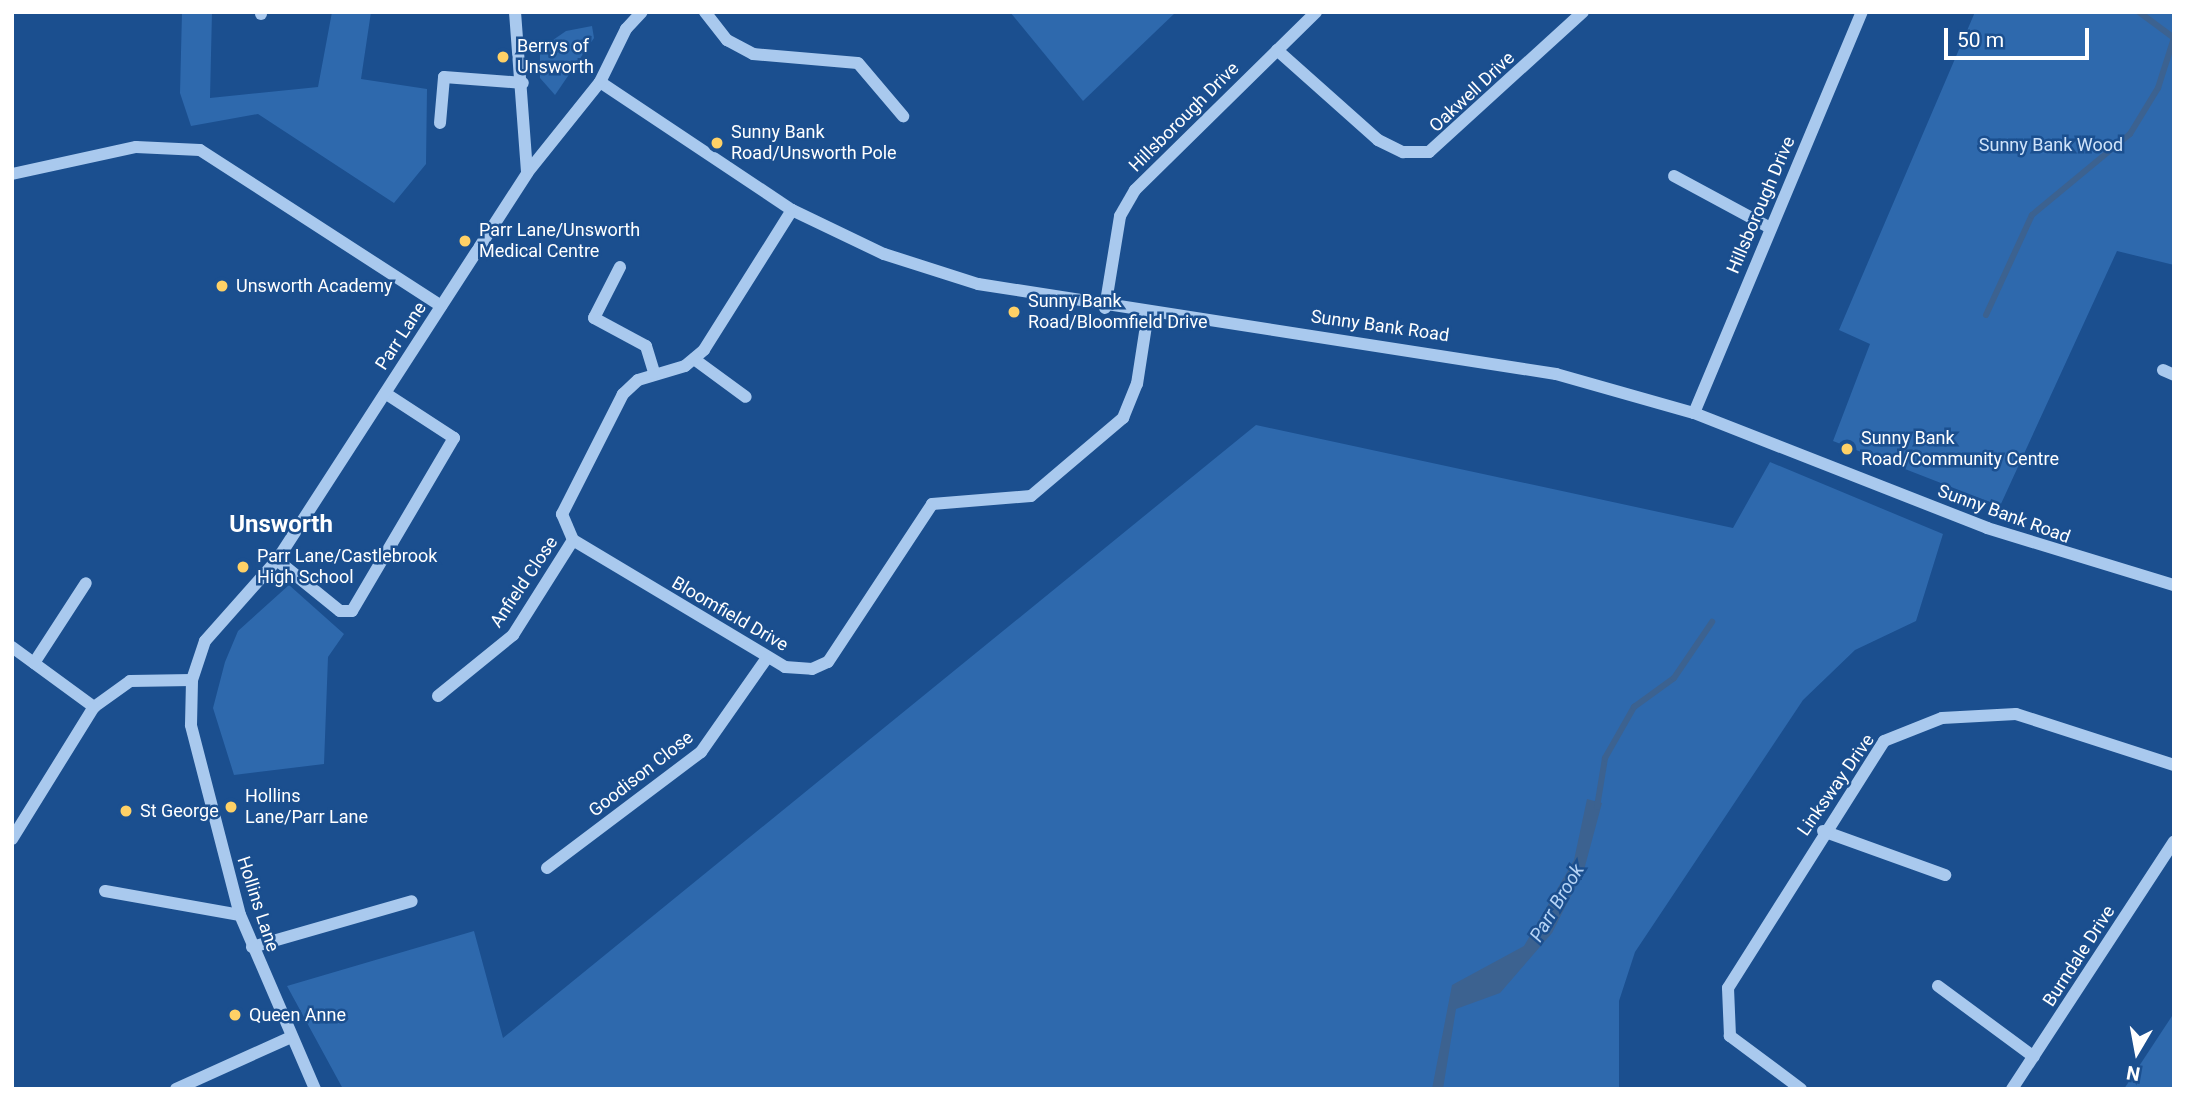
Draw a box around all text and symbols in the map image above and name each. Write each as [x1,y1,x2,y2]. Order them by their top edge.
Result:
scale bar [1948,14,2093,58]
text: 50 m [1957,28,2004,52]
place label: Berrys of Unsworth [517,36,594,78]
street label: Oakwell Drive [1425,47,1519,137]
marker: Berrys of Unsworth [495,49,511,65]
street label: Hillsborough Drive [1125,58,1243,176]
place label: Sunny Bank Road/Unsworth Pole [731,122,897,164]
street label: Hillsborough Drive [1722,133,1800,277]
park label: Sunny Bank Wood [1979,134,2123,156]
marker: Sunny Bank Road/Unsworth Pole [709,135,725,151]
place label: Parr Lane/Unsworth Medical Centre [479,220,640,262]
marker: Parr Lane/Unsworth Medical Centre [457,233,473,249]
place label: Unsworth Academy [236,275,392,297]
marker: Unsworth Academy [214,278,230,294]
place label: Sunny Bank Road/Bloomfield Drive [1028,291,1208,334]
street label: Parr Lane [371,298,431,374]
marker: Sunny Bank Road/Bloomfield Drive [1006,304,1022,320]
street label: Sunny Bank Road [1310,306,1450,346]
place label: Sunny Bank Road/Community Centre [1861,428,2059,471]
marker: Sunny Bank Road/Community Centre [1839,441,1855,457]
street label: Sunny Bank Road [1935,480,2073,548]
district label: Unsworth [229,511,333,539]
street label: Anfield Close [486,532,562,632]
place label: Parr Lane/Castlebrook High School [257,546,437,588]
marker: Parr Lane/Castlebrook High School [235,559,251,575]
street label: Bloomfield Drive [668,572,792,656]
street label: Goodison Close [585,727,697,821]
street label: Linksway Drive [1793,730,1879,840]
place label: Hollins Lane/Parr Lane [245,786,368,828]
marker: Hollins Lane/Parr Lane [223,799,239,815]
place label: St George [140,800,219,822]
marker: St George [118,803,134,819]
street label: Hollins Lane [232,854,284,954]
water label: Parr Brook [1525,860,1589,946]
street label: Burndale Drive [2038,901,2120,1011]
place label: Queen Anne [249,1004,346,1026]
marker: Queen Anne [227,1007,243,1023]
north arrow [2102,1017,2172,1087]
text: N [2125,1061,2142,1086]

